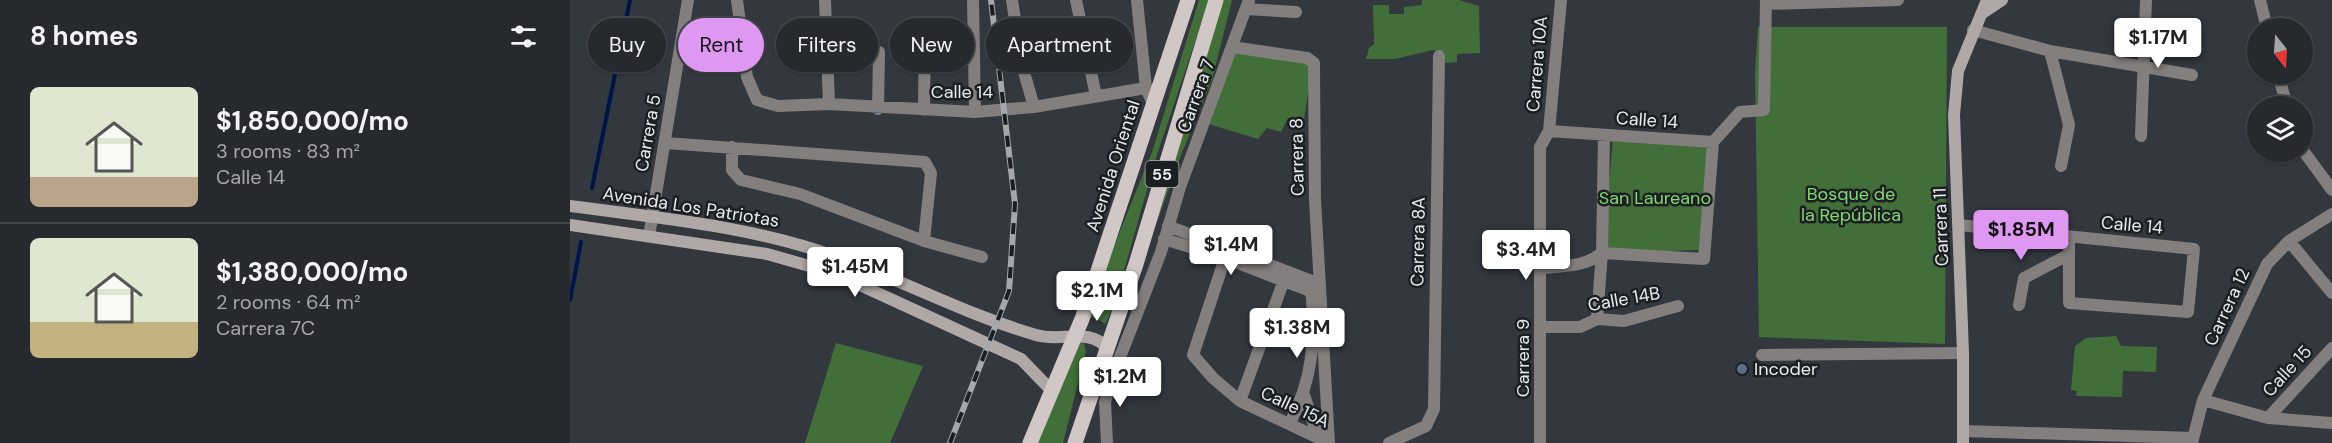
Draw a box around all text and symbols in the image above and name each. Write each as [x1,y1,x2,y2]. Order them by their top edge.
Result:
street label: Carrera 10A [1521,15,1553,113]
chip: Buy [588,18,666,72]
chip: Rent [678,18,764,72]
chip: Filters [776,18,878,72]
chip: New [890,18,974,72]
chip: Apartment [986,18,1133,72]
pin: $1.17M [2109,18,2207,69]
north arrow [2247,18,2313,84]
map controls [2247,18,2313,162]
text: 8 homes [30,19,138,53]
icon: filters [507,20,540,53]
text: $1.17M [2128,24,2188,50]
street label: Carrera 7 [1172,56,1220,136]
street label: Calle 14 [931,80,993,104]
street label: Carrera 5 [629,92,667,174]
button: layers [2247,96,2313,162]
street label: Avenida Oriental [1080,97,1146,235]
text: $1,850,000/mo [216,104,409,138]
street label: Calle 14 [1615,106,1679,134]
icon: home [78,111,150,183]
street label: Carrera 8 [1284,118,1310,196]
text: 3 rooms · 83 m² [216,138,360,164]
road number: 55 [1146,161,1178,187]
text: Calle 14 [216,164,285,190]
street label: Avenida Los Patriotas [601,181,781,233]
park label: Bosque de la República [1801,182,1901,227]
park label: San Laureano [1599,186,1711,210]
street label: Carrera 11 [1928,187,1954,267]
street label: Carrera 8A [1405,197,1431,287]
pin: $1.85M [1972,210,2070,261]
street label: Calle 14 [2100,210,2164,240]
text: $1.85M [1987,216,2055,242]
pin: $1.4M [1189,225,1273,276]
pin: $3.4M [1484,230,1568,281]
text: $1.4M [1203,231,1259,257]
text: $3.4M [1496,236,1556,262]
pin: $1.45M [806,247,904,298]
text: $1.45M [821,253,889,279]
text: $1,380,000/mo [216,255,408,289]
icon: home [78,262,150,334]
street label: Carrera 12 [2199,264,2255,350]
pin: $2.1M [1055,271,1139,322]
text: $2.1M [1070,277,1124,303]
street label: Calle 14B [1586,281,1662,317]
text: 2 rooms · 64 m² [216,289,360,315]
pin: $1.38M [1248,308,1346,359]
text: $1.38M [1264,314,1330,340]
text: Carrera 7C [216,315,315,341]
street label: Carrera 9 [1511,319,1535,397]
street label: Calle 15 [2257,340,2317,402]
pin: $1.2M [1078,357,1162,408]
place label: Incoder [1754,357,1818,381]
marker: Incoder [1735,362,1749,376]
text: $1.2M [1093,363,1147,389]
street label: Calle 15A [1257,381,1333,433]

